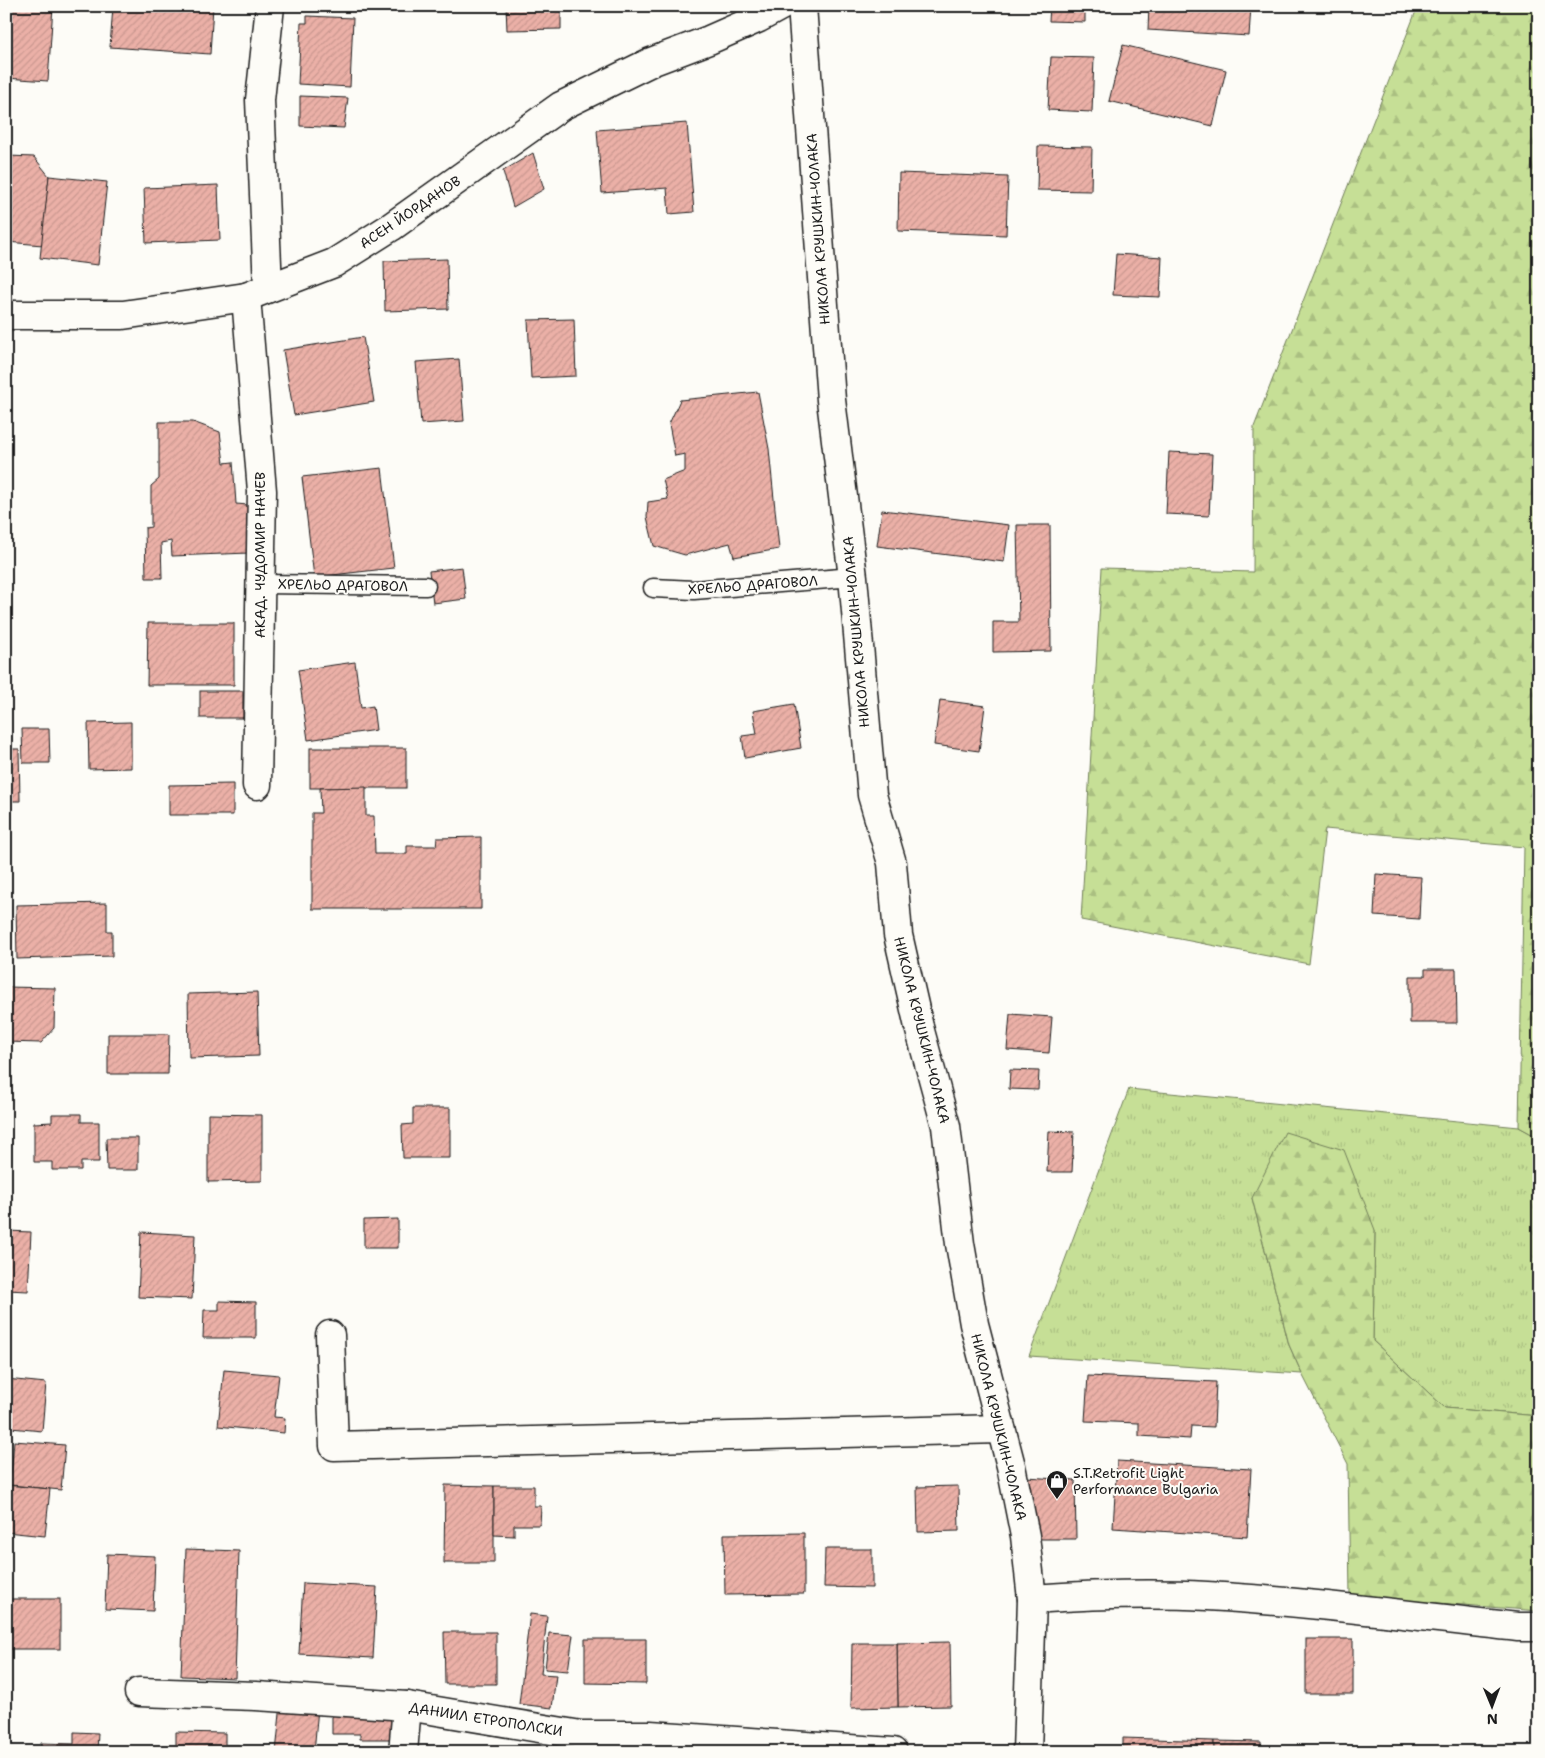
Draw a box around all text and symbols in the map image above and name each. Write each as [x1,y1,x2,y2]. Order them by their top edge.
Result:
street label: НИКОЛА КРУШКИН-ЧОЛАКА [802,133,834,325]
street label: АСЕН ЙОРДАНОВ [356,171,464,253]
street label: АКАД. ЧУДОМИР НАЧЕВ [251,472,269,638]
street label: НИКОЛА КРУШКИН-ЧОЛАКА [839,536,873,728]
street label: ХРЕЛЬО ДРАГОВОЛ [687,571,819,599]
street label: ХРЕЛЬО ДРАГОВОЛ [278,575,408,595]
street label: НИКОЛА КРУШКИН-ЧОЛАКА [890,935,954,1125]
street label: НИКОЛА КРУШКИН-ЧОЛАКА [967,1332,1031,1522]
place label: S.T.Retrofit Light Performance Bulgaria [1073,1464,1219,1498]
shop icon: S.T.Retrofit Light Performance Bulgaria [1045,1469,1069,1500]
north arrow [1468,1680,1518,1730]
street label: ДАНИИЛ ЕТРОПОЛСКИ [408,1698,564,1740]
text: N [1487,1710,1498,1728]

